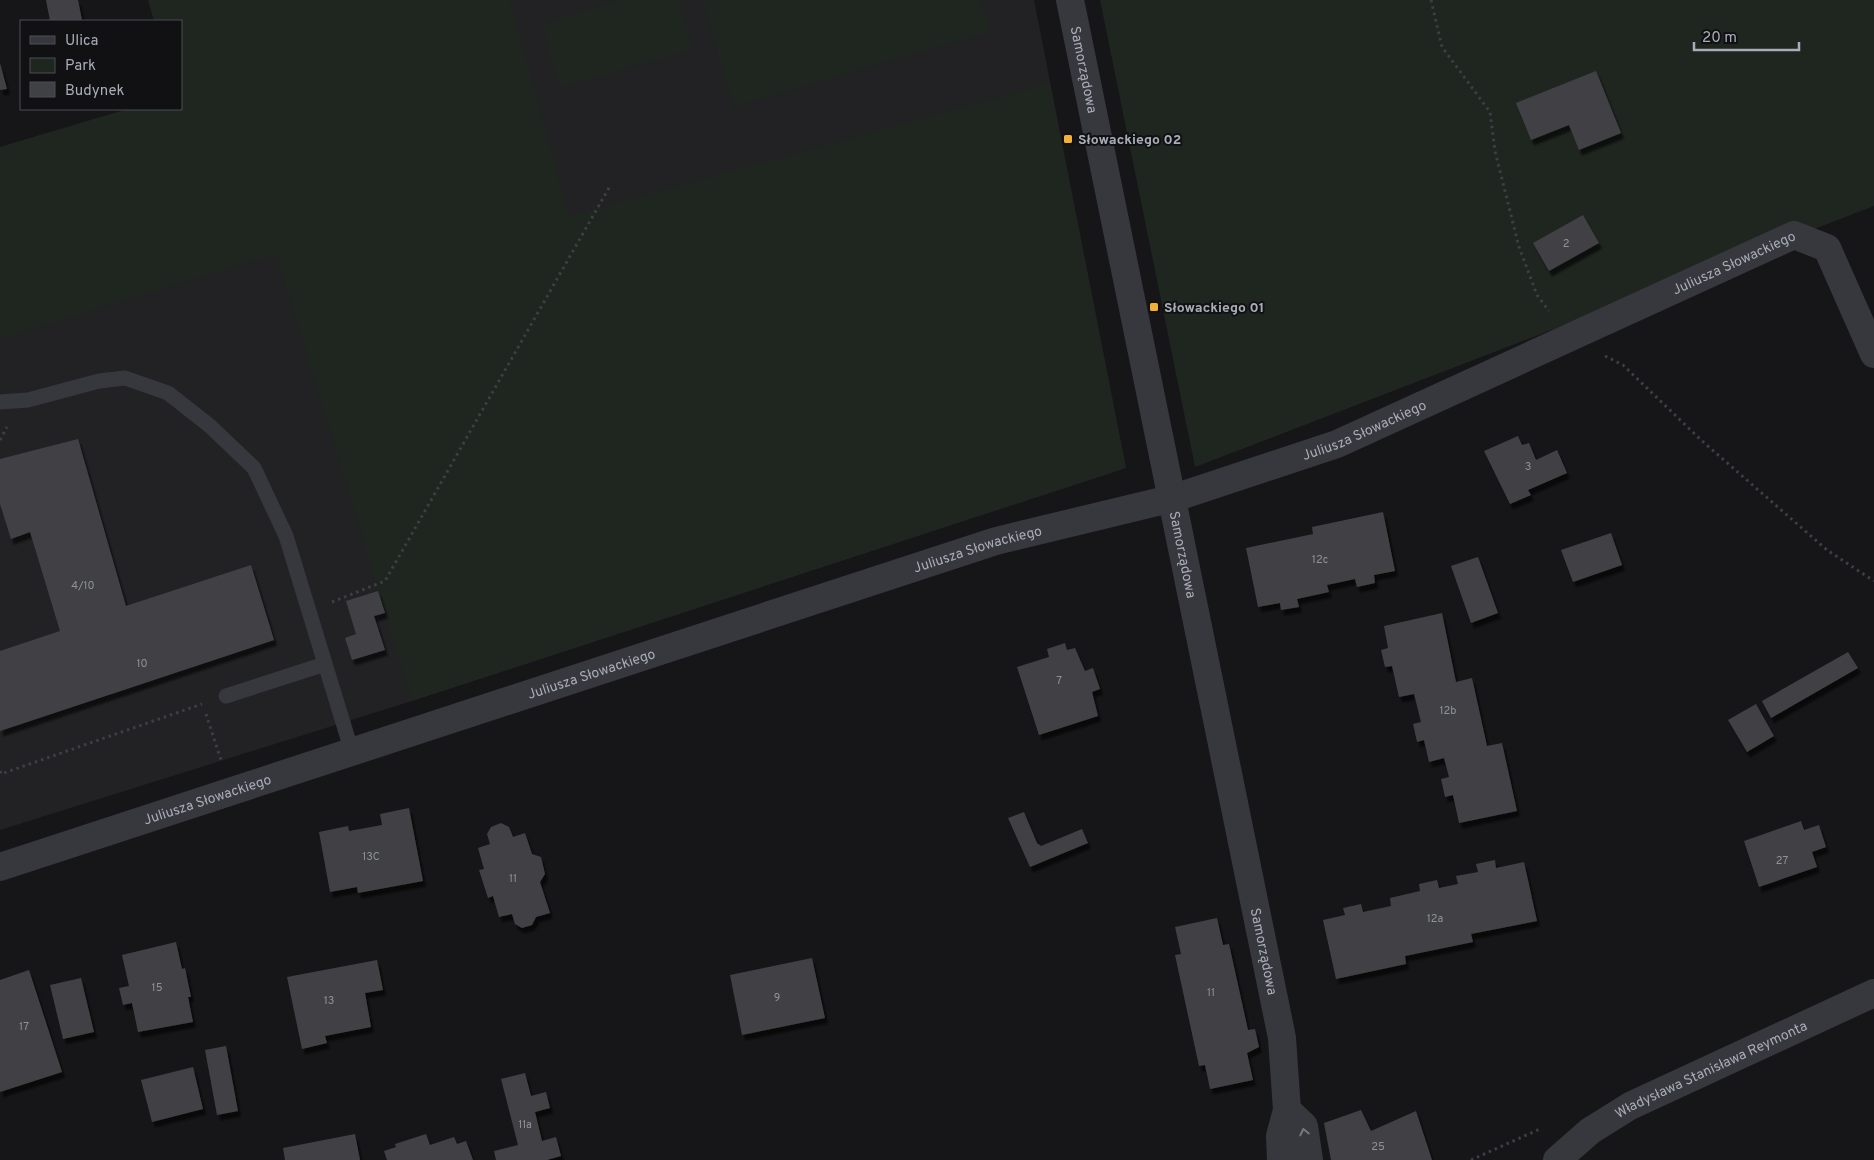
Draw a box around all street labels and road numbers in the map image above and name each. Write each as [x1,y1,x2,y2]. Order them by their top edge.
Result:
street label: Samorządowa [1066,25,1100,115]
street label: Juliusza Słowackiego [1670,228,1799,299]
street label: Juliusza Słowackiego [1300,397,1430,465]
street label: Samorządowa [1165,510,1199,600]
street label: Juliusza Słowackiego [911,523,1044,577]
street label: Juliusza Słowackiego [526,646,658,704]
street label: Juliusza Słowackiego [142,772,274,829]
street label: Samorządowa [1246,907,1280,997]
street label: Władysława Stanisława Reymonta [1612,1018,1810,1123]

